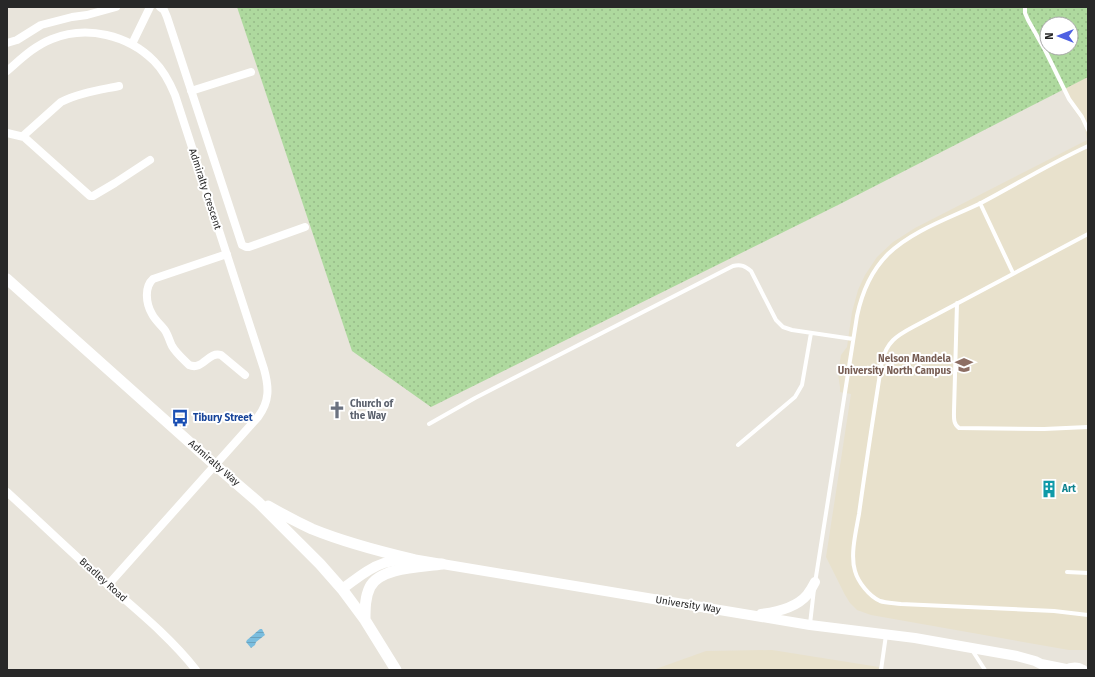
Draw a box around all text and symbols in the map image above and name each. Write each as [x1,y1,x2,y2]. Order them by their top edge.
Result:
north arrow [1039,16,1079,56]
text: N [1043,32,1056,40]
street label: Admiralty Crescent [186,147,224,231]
place label: Nelson Mandela University North Campus [838,353,952,377]
school or university icon: Nelson Mandela University North Campus [954,355,974,375]
place label: Church of the Way [350,398,395,422]
church icon: Church of the Way [327,400,347,420]
bus stop icon: Tibury Street [170,408,190,428]
place label: Tibury Street [193,412,253,424]
street label: Admiralty Way [186,437,242,489]
building icon: Art [1039,479,1059,499]
place label: Art [1061,483,1076,495]
street label: Bradley Road [77,555,129,605]
street label: University Way [654,594,722,616]

